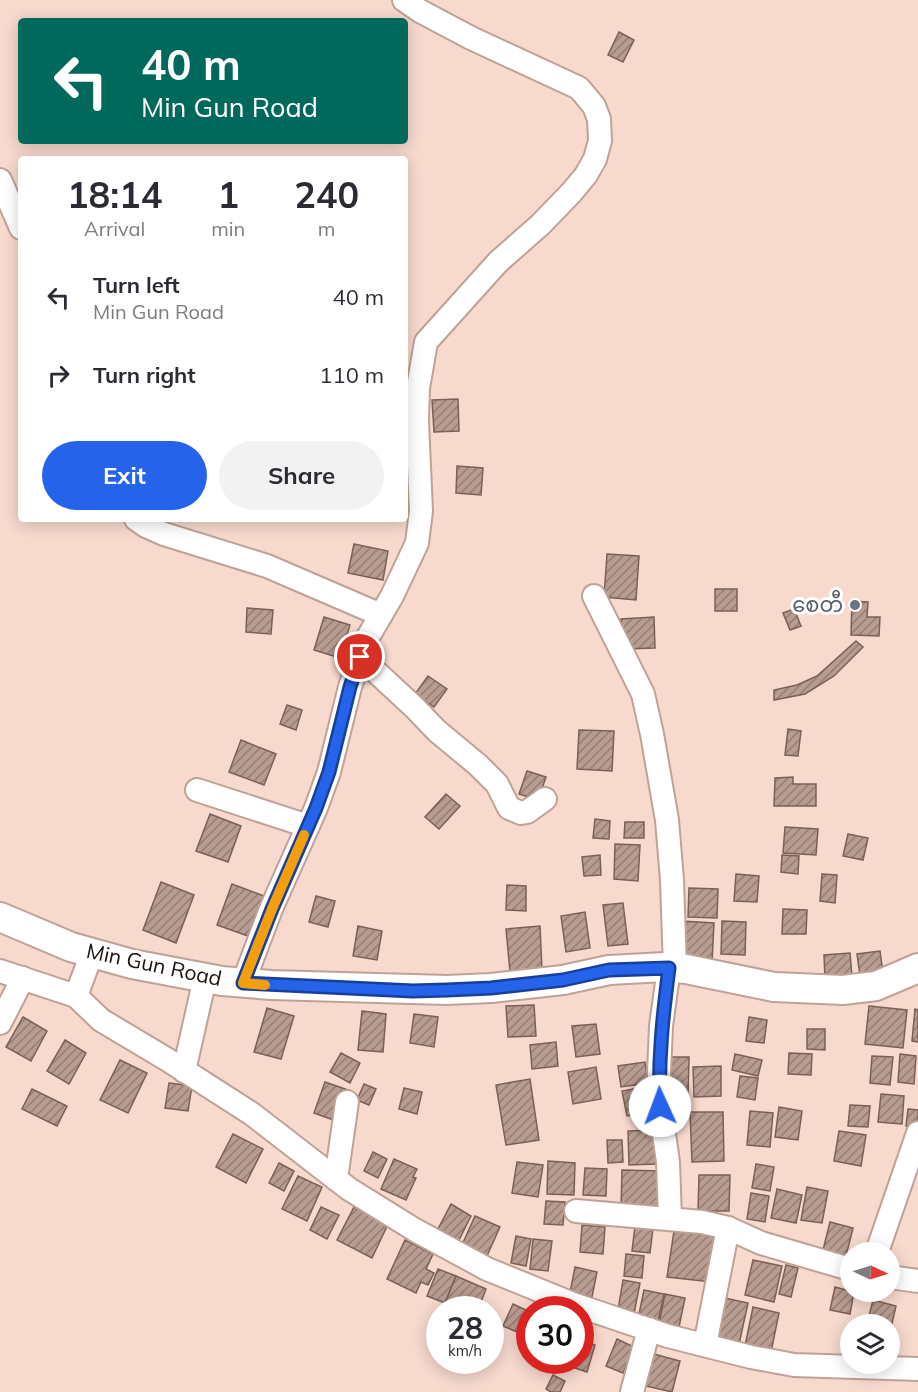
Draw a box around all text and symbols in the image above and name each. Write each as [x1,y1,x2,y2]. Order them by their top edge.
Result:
text: 40 m [141,38,241,91]
icon: left [42,42,120,120]
text: Min Gun Road [141,90,318,124]
text: 18:14 [67,172,162,217]
text: 1 [217,172,239,217]
text: 240 [294,172,359,217]
text: Arrival [84,216,145,241]
text: min [211,216,245,241]
text: m [318,216,335,241]
text: Turn left [93,271,180,299]
icon: left [42,281,75,314]
text: 40 m [333,283,384,311]
text: Min Gun Road [93,299,224,324]
icon: right [42,359,75,392]
text: Turn right [93,361,196,389]
text: 110 m [319,361,384,389]
button: Exit [42,441,207,510]
button: Share [219,441,384,510]
place label: စေတီ [792,589,843,617]
marker: စေတီ [848,598,862,612]
pin [334,631,385,682]
icon: arrive [343,640,376,673]
street label: Min Gun Road [84,937,224,991]
position arrow [628,1074,692,1138]
north arrow [840,1242,900,1302]
map controls [840,1242,900,1374]
speed limit sign: 30 [516,1296,594,1374]
text: 28 [447,1309,483,1347]
button: layers [840,1314,900,1374]
text: km/h [448,1341,482,1360]

